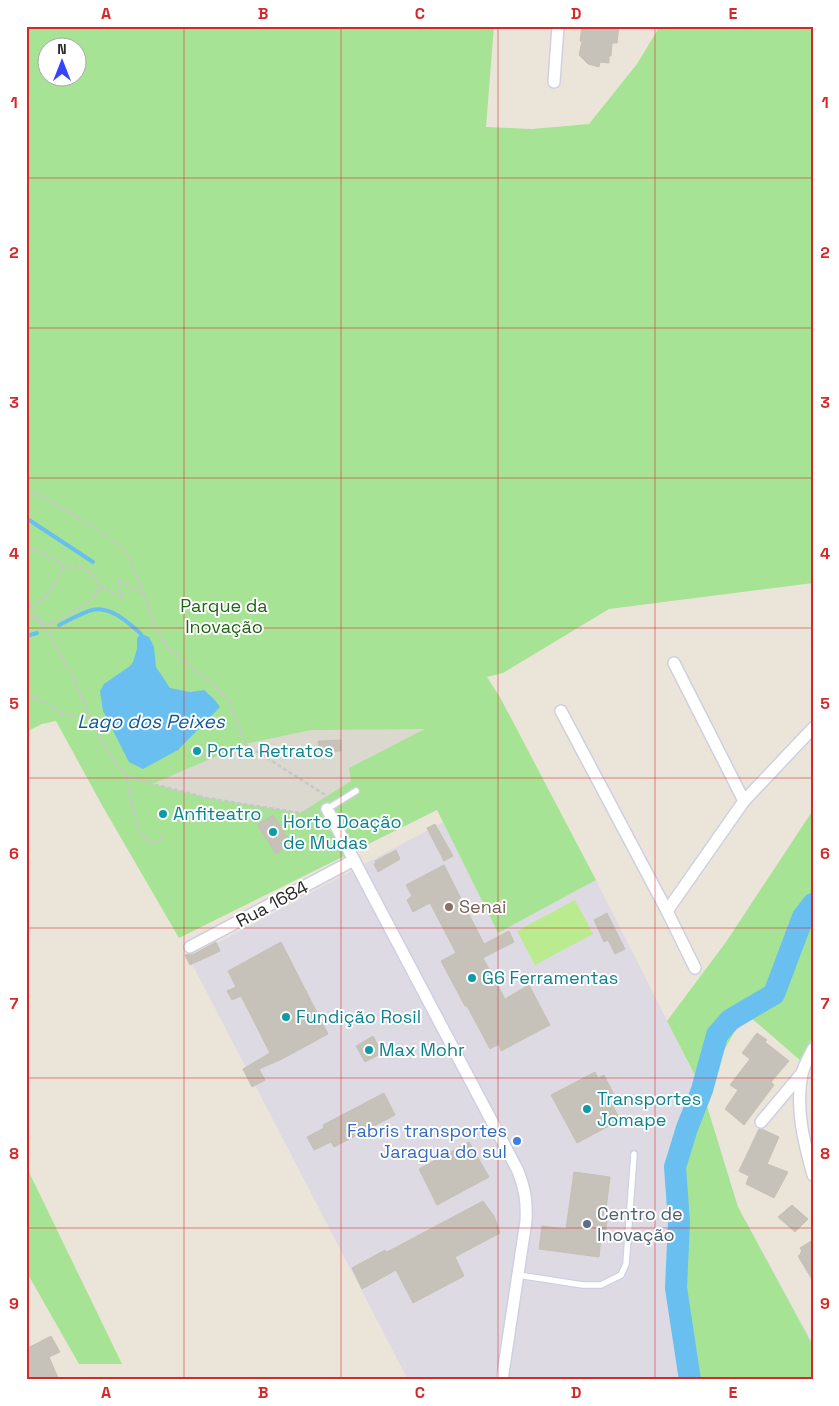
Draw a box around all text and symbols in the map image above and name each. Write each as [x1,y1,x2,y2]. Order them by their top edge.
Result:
text: A [101,3,111,24]
text: B [258,3,268,24]
text: C [415,3,425,24]
text: D [571,3,581,24]
text: E [729,3,738,24]
north arrow [38,38,88,88]
text: N [57,40,67,58]
text: 1 [10,92,18,113]
text: 1 [821,92,829,113]
text: 2 [9,242,19,263]
text: 2 [820,242,830,263]
text: 3 [9,392,19,413]
text: 3 [820,392,830,413]
text: 4 [9,543,19,564]
text: 4 [820,543,830,564]
park label: Parque da Inovação [180,594,268,638]
text: 5 [9,693,19,714]
text: 5 [820,693,830,714]
water label: Lago dos Peixes [77,709,226,734]
place label: Porta Retratos [207,739,333,762]
marker: Porta Retratos [191,745,203,757]
place label: Anfiteatro [173,802,261,825]
marker: Anfiteatro [157,808,169,820]
place label: Horto Doação de Mudas [283,810,402,854]
marker: Horto Doação de Mudas [267,826,279,838]
text: 6 [9,843,19,864]
text: 6 [820,843,830,864]
street label: Rua 1684 [232,875,312,932]
place label: Senai [459,895,506,918]
marker: Senai [443,901,455,913]
place label: G6 Ferramentas [482,966,618,989]
marker: G6 Ferramentas [466,972,478,984]
text: 7 [10,993,19,1014]
text: 7 [821,993,830,1014]
place label: Fundição Rosil [296,1005,421,1028]
marker: Fundição Rosil [280,1011,292,1023]
place label: Max Mohr [379,1038,465,1061]
marker: Max Mohr [363,1044,375,1056]
place label: Transportes Jomape [597,1087,701,1131]
marker: Transportes Jomape [581,1103,593,1115]
place label: Fabris transportes Jaragua do sul [347,1119,507,1163]
marker: Fabris transportes Jaragua do sul [511,1135,523,1147]
text: 8 [9,1143,19,1164]
text: 8 [820,1143,830,1164]
place label: Centro de Inovação [597,1202,683,1246]
marker: Centro de Inovação [581,1218,593,1230]
text: 9 [9,1293,19,1314]
text: 9 [820,1293,830,1314]
text: A [101,1382,111,1403]
text: B [258,1382,268,1403]
text: C [415,1382,425,1403]
text: D [571,1382,581,1403]
text: E [729,1382,738,1403]

